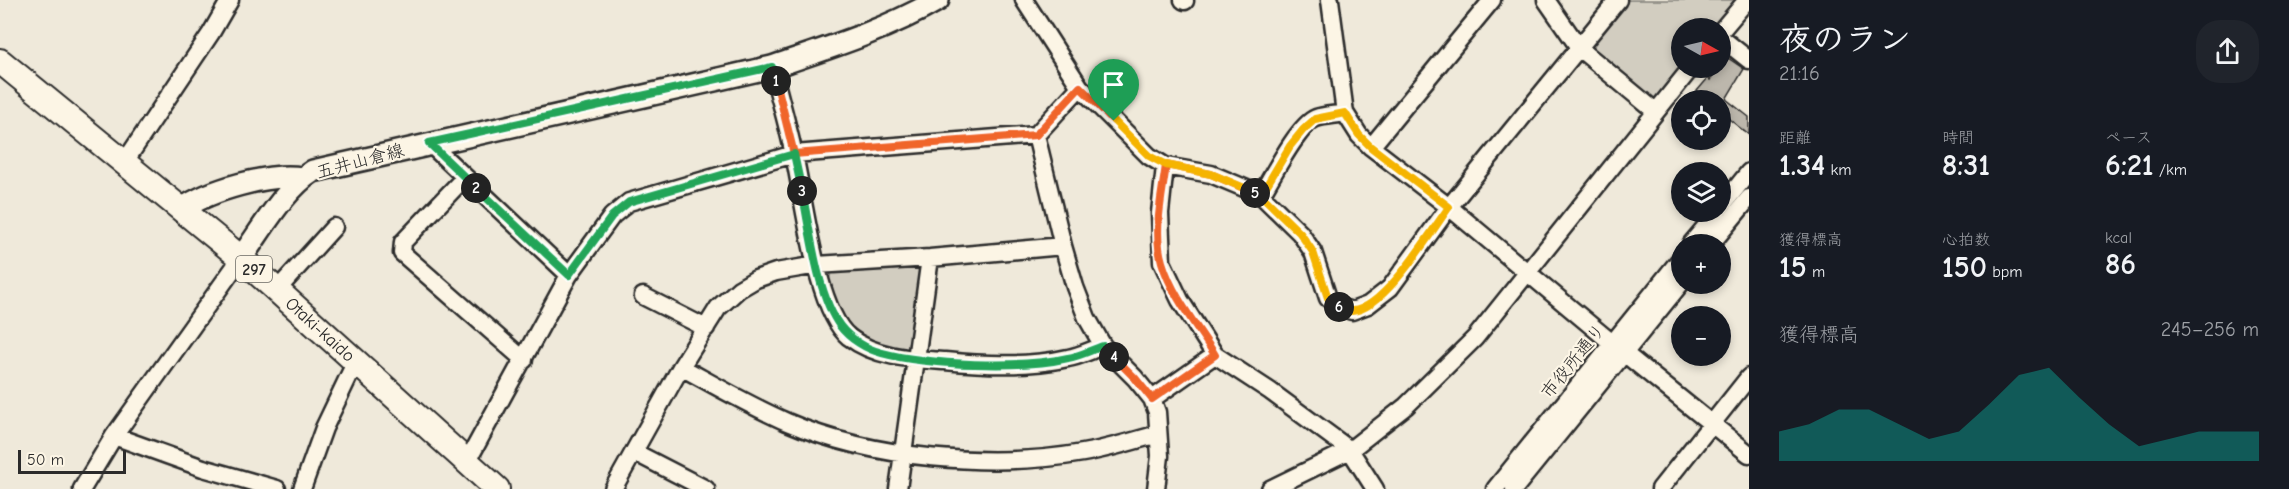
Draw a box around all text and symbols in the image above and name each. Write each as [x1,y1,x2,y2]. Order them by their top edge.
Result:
north arrow [1671,18,1731,78]
map controls [1671,18,1731,366]
text: 夜のラン [1779,20,1911,58]
button: share [2196,20,2259,83]
pin [1088,59,1139,121]
text: 21:16 [1779,62,1820,85]
pin: 1 [761,66,791,96]
icon: arrive [1097,68,1130,101]
text: 1 [773,72,779,90]
button: locate [1671,90,1731,150]
text: 距離 [1779,129,1811,147]
text: 時間 [1942,129,1974,147]
text: ペース [2105,129,2152,147]
street label: 五井山倉線 [314,140,406,183]
text: 1.34 [1779,148,1825,183]
text: 8:31 [1942,148,1990,183]
text: 6:21 [2105,148,2154,183]
text: km [1825,161,1851,179]
text: /km [2154,161,2187,179]
button: layers [1671,162,1731,222]
pin: 2 [461,173,491,203]
pin: 3 [787,176,817,206]
pin: 5 [1240,178,1270,208]
text: 2 [472,179,480,197]
text: 3 [798,182,806,200]
text: 5 [1251,184,1259,202]
text: kcal [2105,229,2132,247]
text: 獲得標高 [1779,231,1843,249]
text: 心拍数 [1942,231,1990,249]
button: + [1671,234,1731,294]
text: 86 [2105,247,2136,282]
text: 15 [1779,250,1807,285]
text: 150 [1942,250,1987,285]
road number: 297 [236,256,272,282]
text: m [1807,263,1825,281]
text: bpm [1987,263,2023,281]
pin: 6 [1324,292,1354,322]
street label: Otaki-kaido [281,293,359,367]
text: 6 [1335,298,1343,316]
button: − [1671,306,1731,366]
text: 245–256 m [2161,318,2259,341]
street label: 市役所通り [1537,320,1610,403]
text: 獲得標高 [1779,323,1859,346]
pin: 4 [1099,342,1129,372]
text: 4 [1110,348,1118,366]
scale bar [18,447,126,474]
text: 50 m [27,451,64,469]

